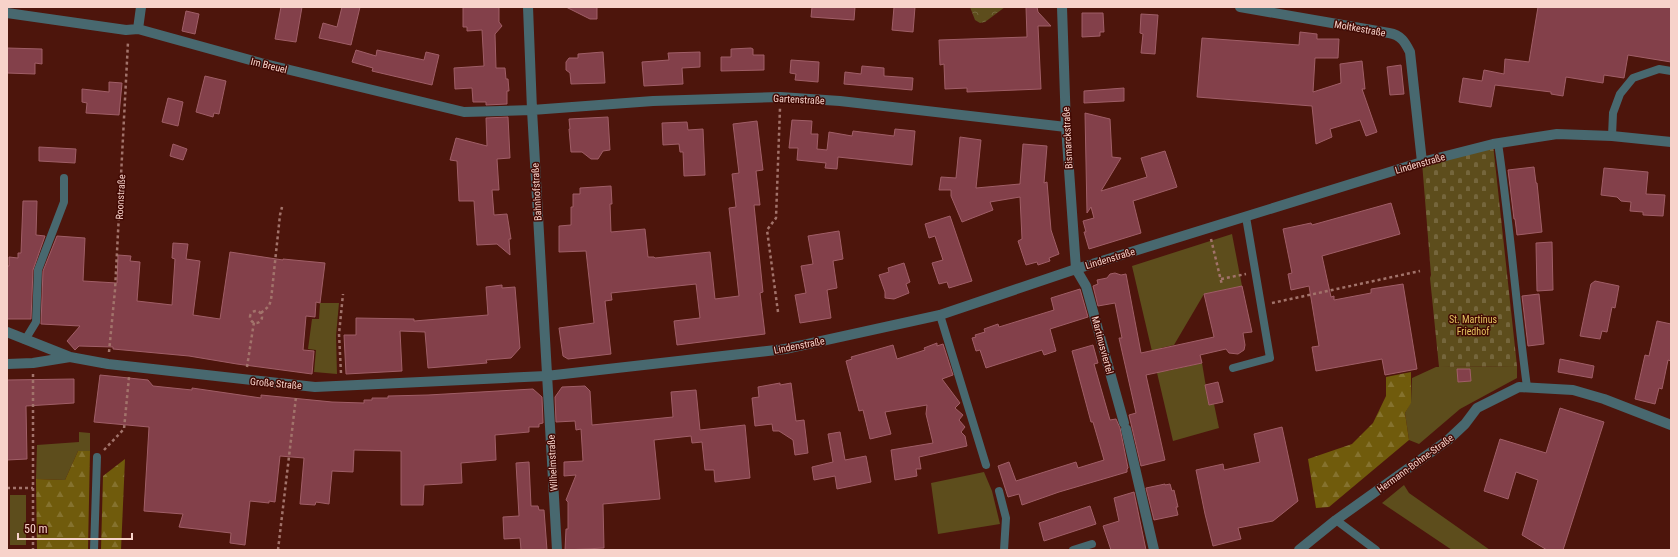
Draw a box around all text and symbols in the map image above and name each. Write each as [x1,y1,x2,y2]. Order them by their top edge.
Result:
street label: Moltkestraße [1333,19,1387,38]
street label: Im Breuel [249,56,288,75]
street label: Gartenstraße [773,93,825,106]
street label: Bismarckstraße [1060,107,1075,169]
street label: Lindenstraße [1394,151,1447,176]
street label: Bahnhofstraße [529,162,544,221]
street label: Roonstraße [114,174,127,220]
street label: Lindenstraße [1084,246,1137,271]
park label: St. Martinus Friedhof [1449,314,1498,337]
street label: Martinusviertel [1089,315,1116,375]
street label: Lindenstraße [773,335,826,356]
street label: Große Straße [250,376,303,391]
street label: Hermann-Bohne-Straße [1375,432,1456,495]
street label: Wilhelmstraße [546,434,559,492]
scale bar [18,515,132,541]
text: 50 m [24,522,48,536]

